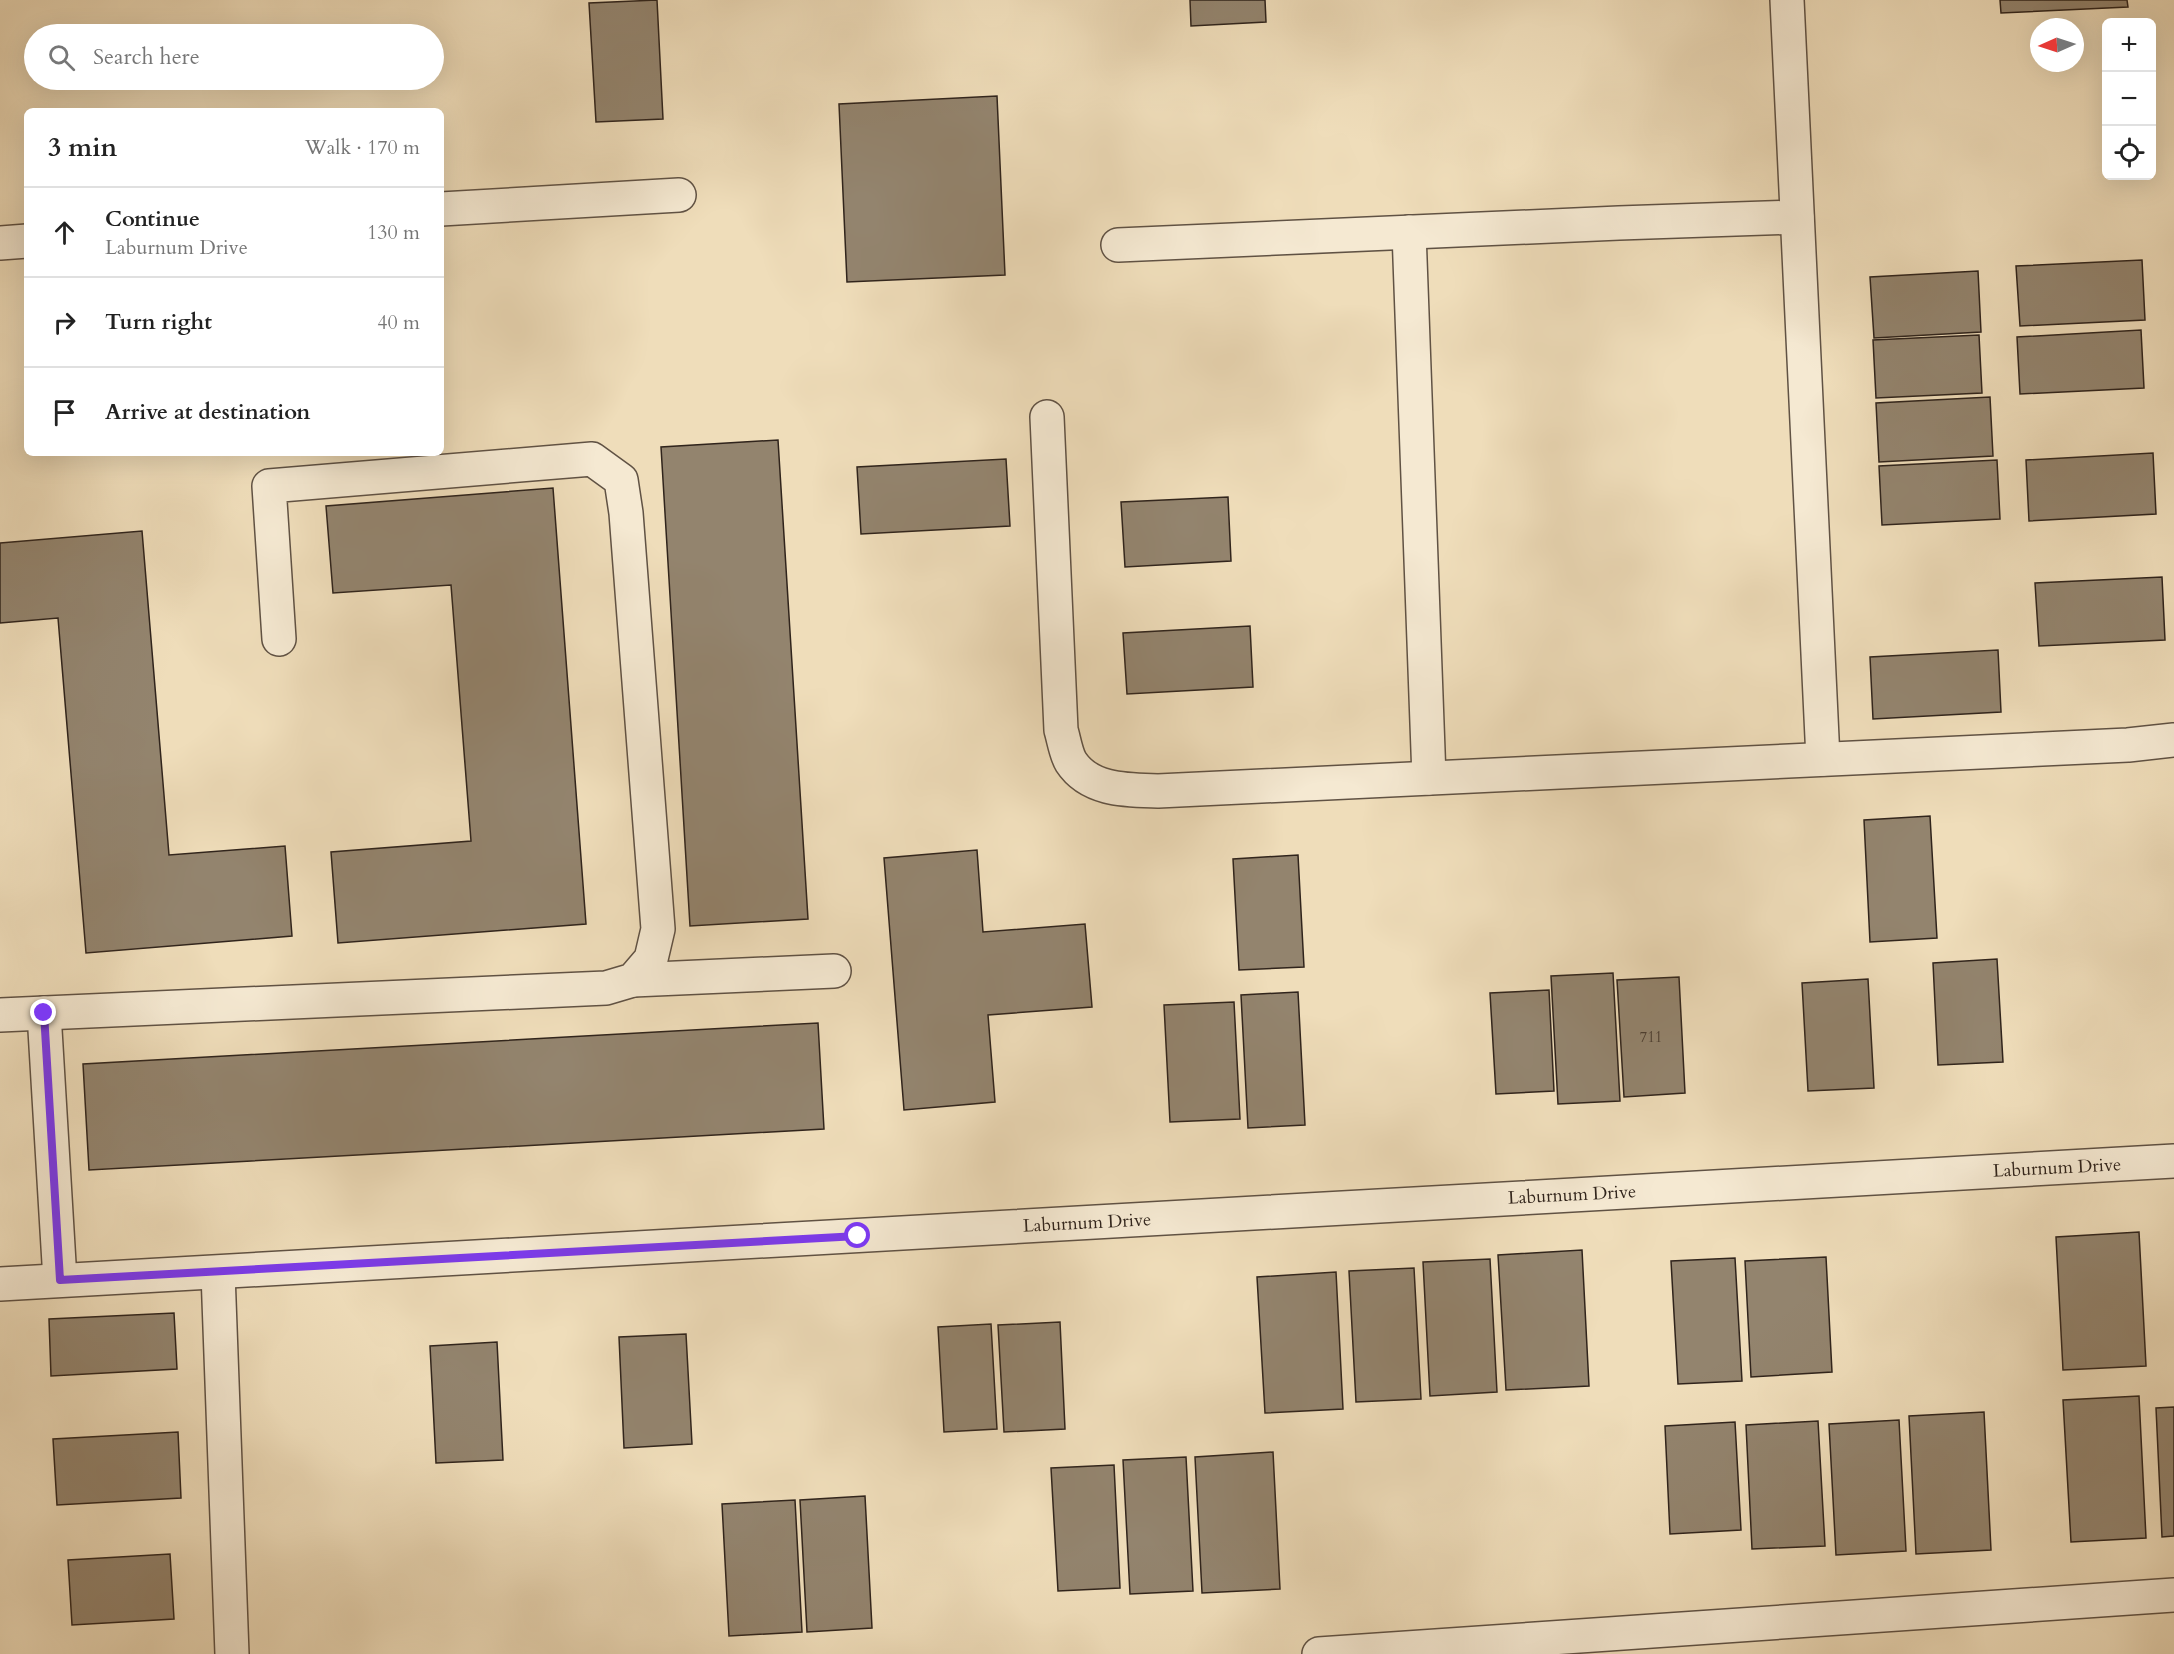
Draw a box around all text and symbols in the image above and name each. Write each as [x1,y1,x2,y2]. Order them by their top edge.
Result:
north arrow [2030,18,2084,72]
map controls [2102,18,2156,180]
button: + [2102,18,2156,72]
search box [24,24,444,90]
icon: search [45,41,78,74]
text: Search here [93,42,200,72]
button: − [2102,72,2156,126]
button: locate [2102,126,2156,180]
text: 3 min [48,130,117,165]
text: Walk · 170 m [305,134,420,161]
text: Continue [105,204,200,234]
icon: ahead [48,216,81,249]
text: 130 m [367,219,420,246]
text: Laburnum Drive [105,234,248,261]
icon: right [48,306,81,339]
text: Turn right [105,307,212,337]
text: 40 m [377,309,420,336]
icon: arrive [48,396,81,429]
text: Arrive at destination [105,397,310,427]
route end [30,999,56,1025]
house number: 711 [1639,1027,1663,1047]
street label: Laburnum Drive [1992,1152,2122,1184]
street label: Laburnum Drive [1507,1179,1637,1211]
street label: Laburnum Drive [1022,1207,1152,1239]
route start [844,1222,870,1248]

